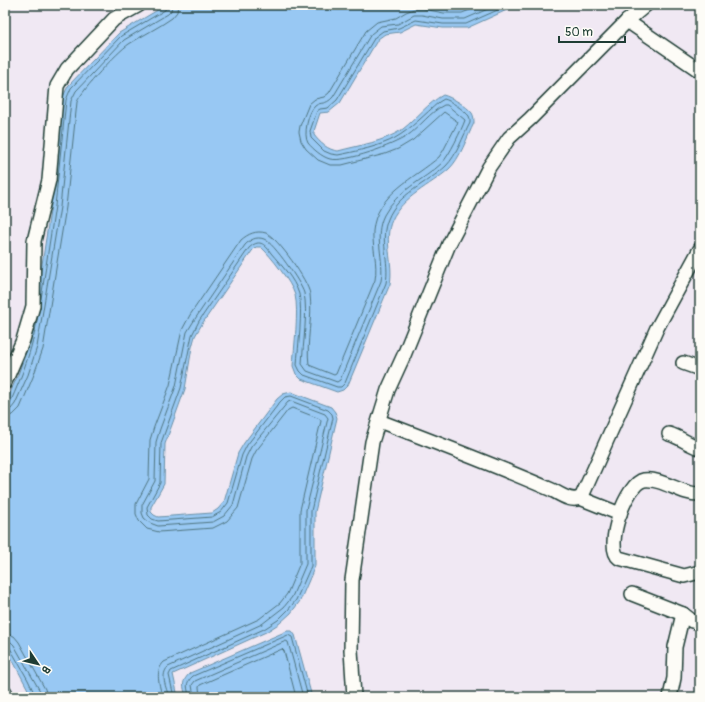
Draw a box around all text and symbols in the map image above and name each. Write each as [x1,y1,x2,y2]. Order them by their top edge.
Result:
scale bar [559,18,625,44]
text: 50 m [565,25,593,40]
north arrow [18,644,58,684]
text: B [39,663,53,676]

